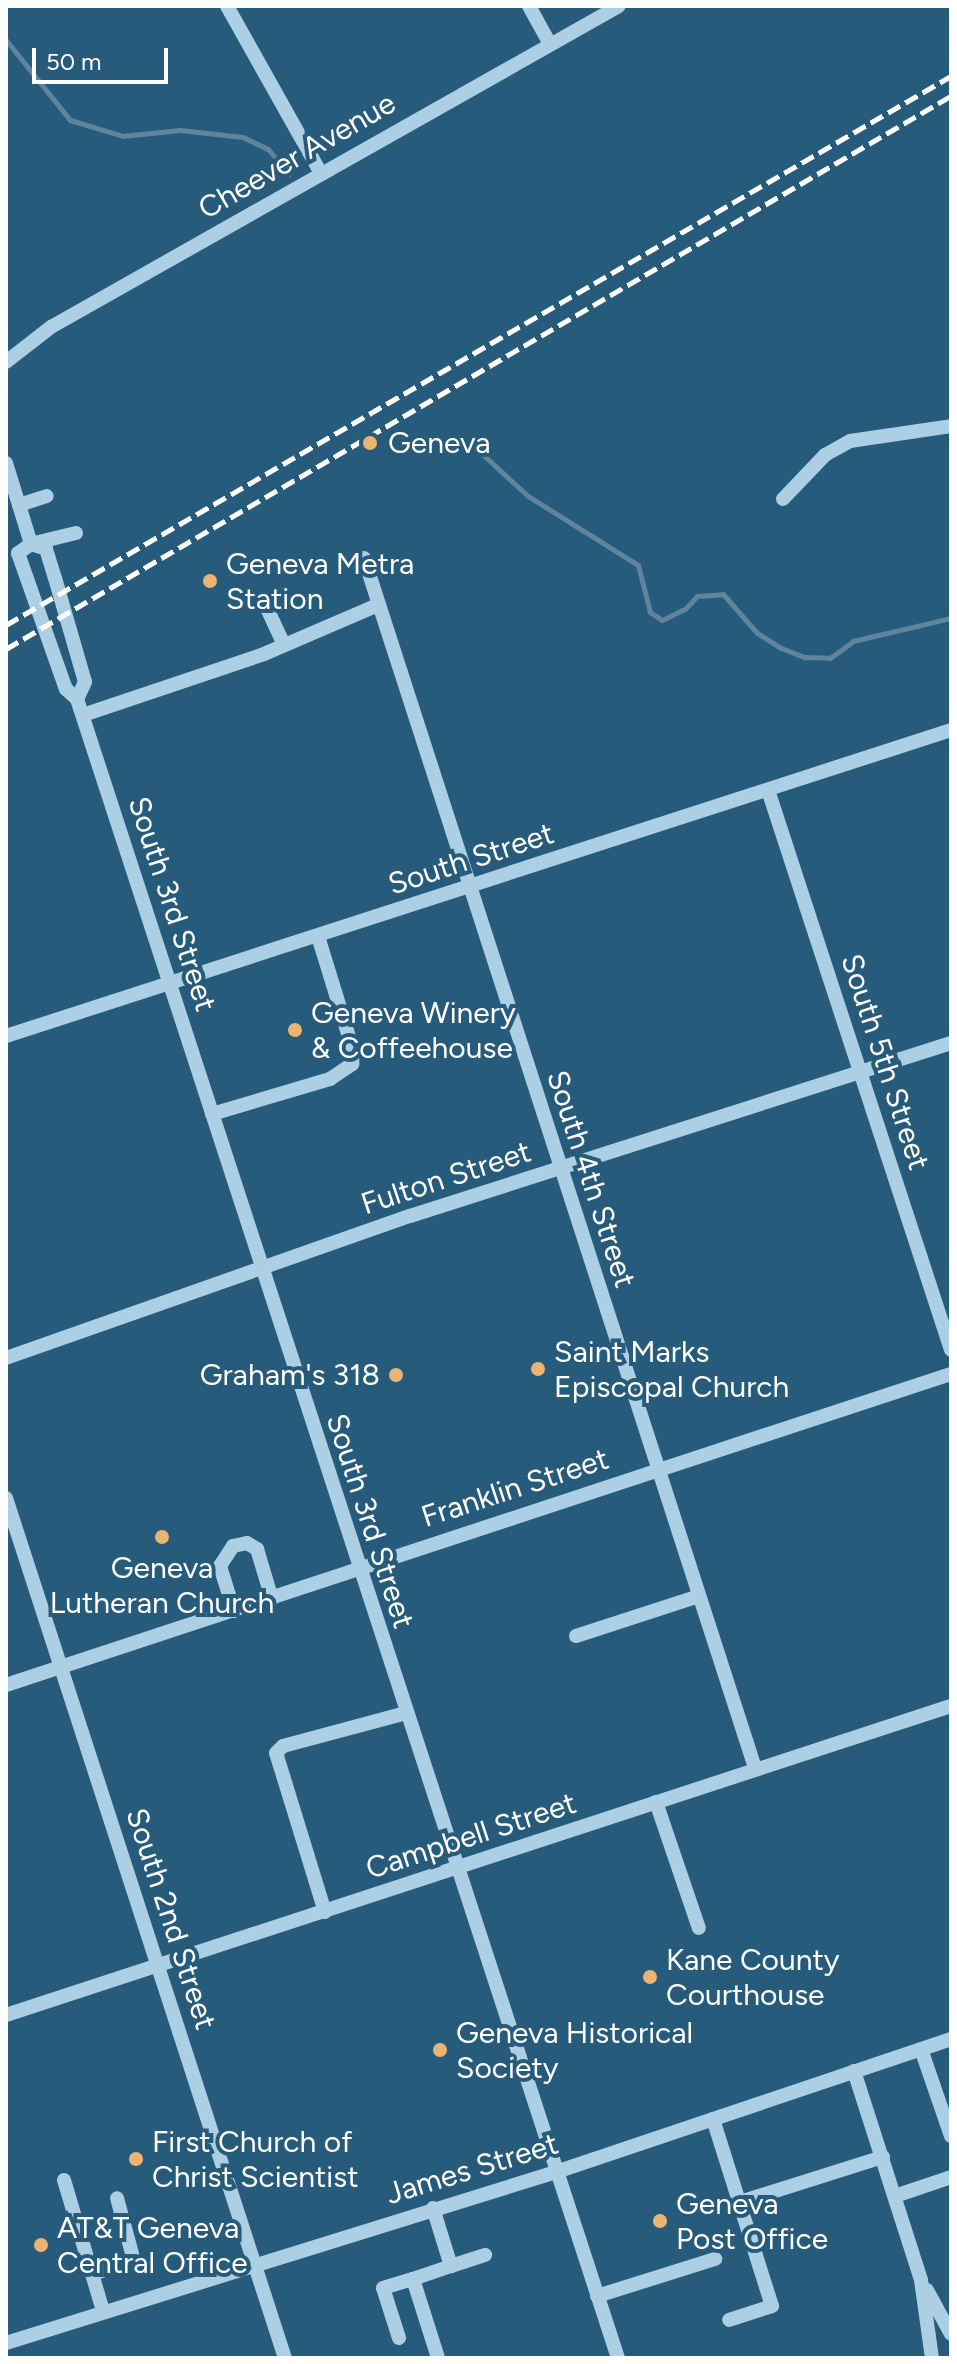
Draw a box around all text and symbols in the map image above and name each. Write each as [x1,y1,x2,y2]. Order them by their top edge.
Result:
scale bar [36,32,172,82]
text: 50 m [46,47,102,76]
street label: Cheever Avenue [192,85,402,227]
place label: Geneva [388,425,490,461]
marker: Geneva [359,432,381,454]
place label: Geneva Metra Station [226,546,414,616]
marker: Geneva Metra Station [201,572,219,590]
street label: South 3rd Street [120,792,224,1016]
street label: South Street [384,815,558,903]
street label: South 5th Street [833,950,937,1174]
place label: Geneva Winery & Coffeehouse [311,995,516,1066]
marker: Geneva Winery & Coffeehouse [286,1021,304,1039]
street label: South 4th Street [539,1066,643,1292]
street label: Fulton Street [357,1134,535,1222]
place label: Saint Marks Episcopal Church [554,1334,789,1404]
place label: Graham's 318 [200,1357,380,1393]
marker: Saint Marks Episcopal Church [529,1360,547,1378]
marker: Graham's 318 [387,1366,405,1384]
street label: South 3rd Street [318,1409,422,1633]
street label: Franklin Street [417,1441,613,1535]
marker: Geneva Lutheran Church [153,1528,171,1546]
place label: Geneva Lutheran Church [50,1550,274,1620]
street label: Campbell Street [361,1785,581,1887]
street label: South 2nd Street [118,1804,224,2034]
place label: Kane County Courthouse [666,1942,840,2012]
marker: Kane County Courthouse [641,1968,659,1986]
place label: Geneva Historical Society [456,2015,693,2086]
marker: Geneva Historical Society [431,2041,449,2059]
place label: First Church of Christ Scientist [152,2124,359,2194]
street label: James Street [382,2126,562,2212]
marker: First Church of Christ Scientist [127,2150,145,2168]
place label: Geneva Post Office [676,2186,828,2256]
place label: AT&T Geneva Central Office [57,2210,248,2280]
marker: Geneva Post Office [651,2212,669,2230]
marker: AT&T Geneva Central Office [32,2236,50,2254]

